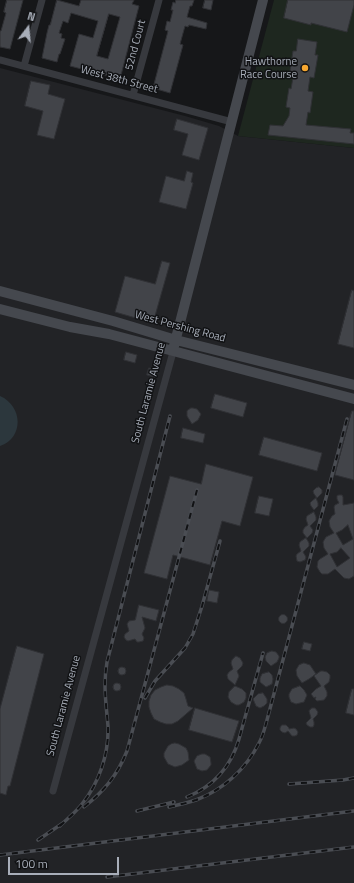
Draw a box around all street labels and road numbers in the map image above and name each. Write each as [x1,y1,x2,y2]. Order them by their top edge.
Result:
street label: 52nd Court [123,18,149,72]
street label: West 38th Street [79,63,159,97]
street label: West Pershing Road [133,309,227,345]
street label: South Laramie Avenue [129,341,169,445]
street label: South Laramie Avenue [44,654,84,758]

